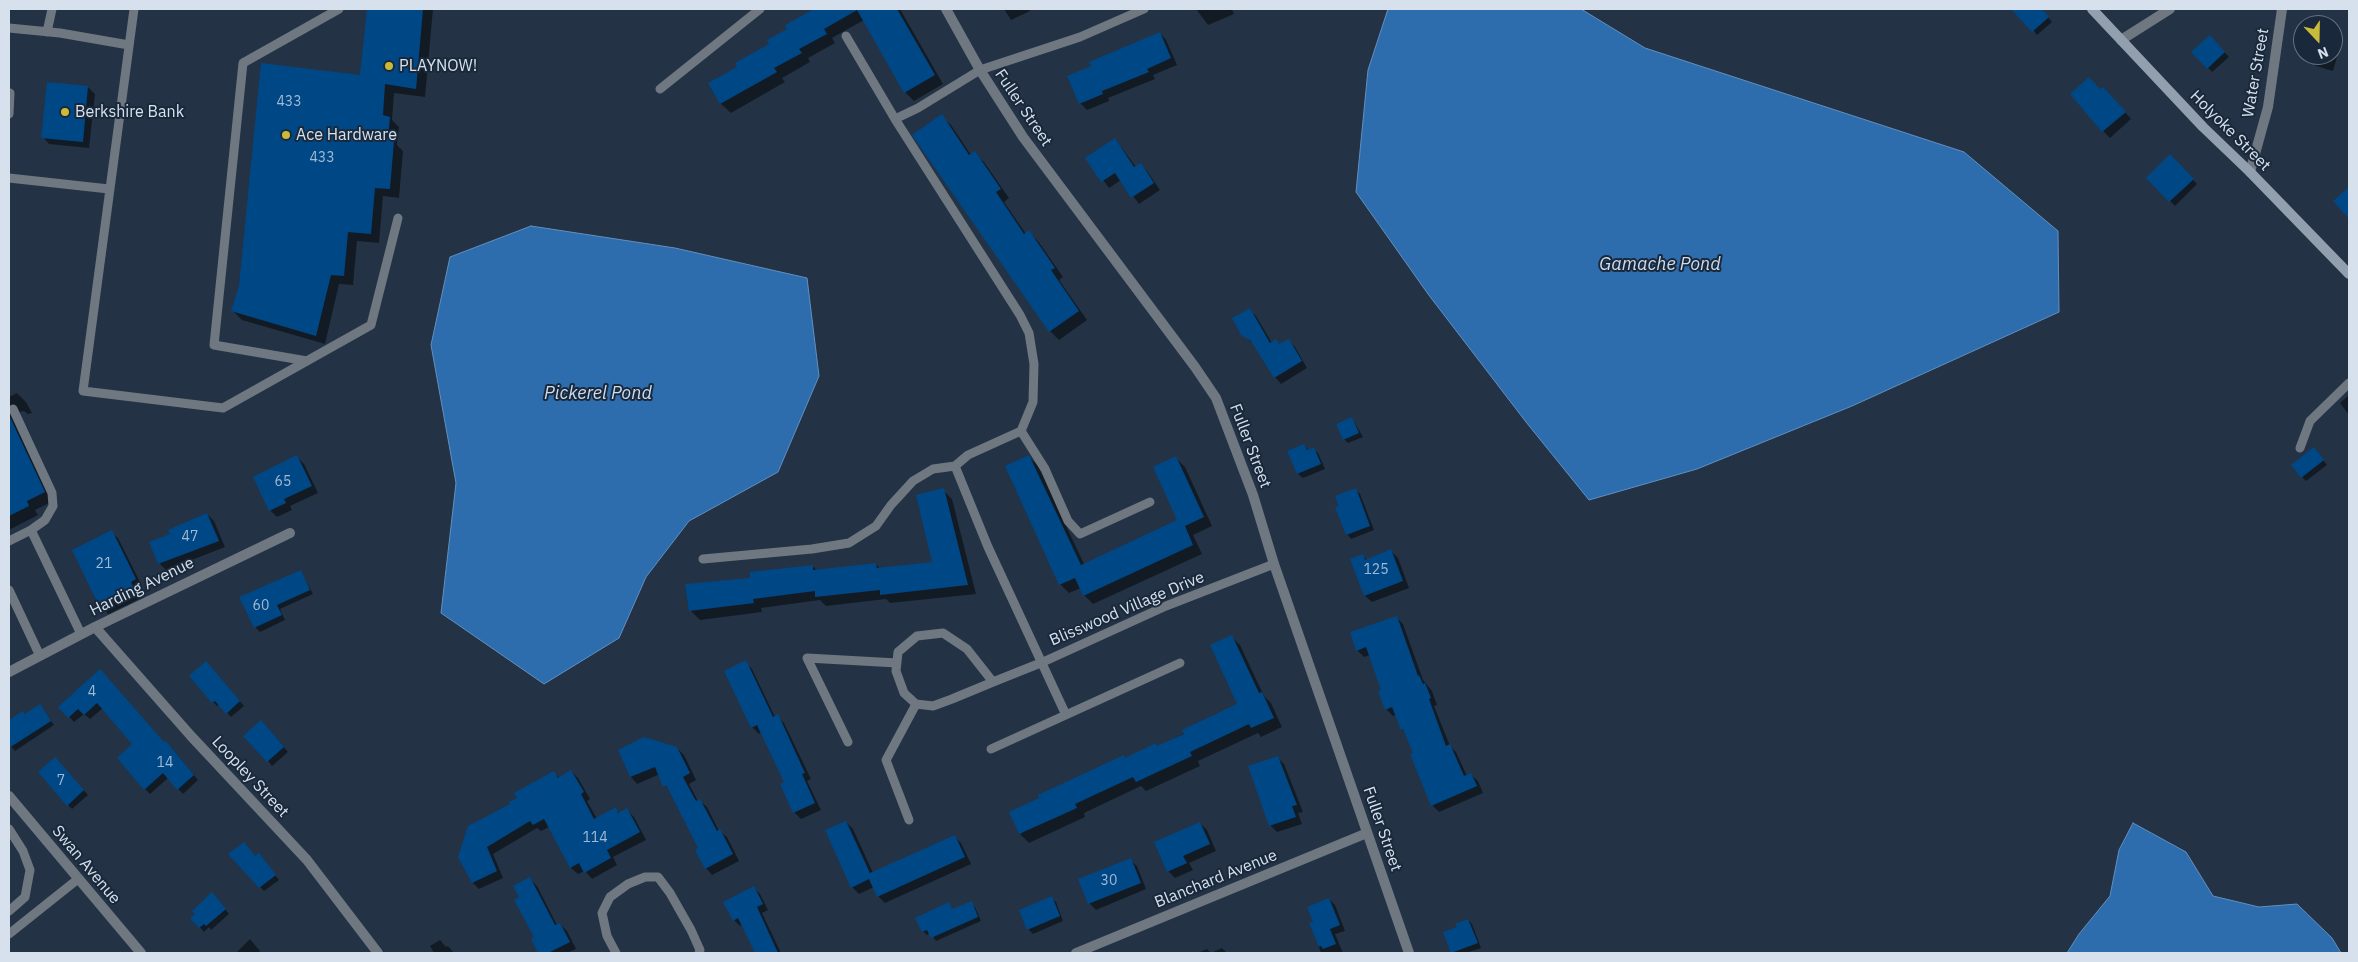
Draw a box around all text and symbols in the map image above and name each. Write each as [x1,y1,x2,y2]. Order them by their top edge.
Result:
north arrow [2293,15,2343,65]
street label: Water Street [2239,27,2273,119]
text: N [2315,43,2331,63]
place label: PLAYNOW! [399,56,477,76]
marker: PLAYNOW! [383,60,395,72]
street label: Fuller Street [990,66,1056,150]
street label: Holyoke Street [2186,87,2274,175]
house number: 433 [276,94,302,110]
place label: Berkshire Bank [75,102,184,122]
marker: Berkshire Bank [59,106,71,118]
place label: Ace Hardware [296,125,397,145]
marker: Ace Hardware [280,129,292,141]
house number: 433 [309,150,335,166]
water label: Gamache Pond [1599,254,1721,276]
water label: Pickerel Pond [544,383,652,405]
street label: Fuller Street [1225,401,1275,491]
house number: 65 [275,474,291,490]
house number: 47 [182,529,198,545]
street label: Harding Avenue [87,553,197,621]
house number: 21 [96,556,112,572]
house number: 125 [1363,562,1389,578]
street label: Blisswood Village Drive [1047,568,1207,650]
house number: 60 [253,598,269,614]
house number: 4 [88,684,96,700]
street label: Loopley Street [208,733,292,821]
house number: 14 [157,755,173,771]
house number: 7 [57,773,65,789]
street label: Fuller Street [1359,784,1405,874]
street label: Swan Avenue [48,822,124,908]
house number: 114 [582,830,608,846]
street label: Blanchard Avenue [1152,846,1280,912]
house number: 30 [1101,873,1117,889]

